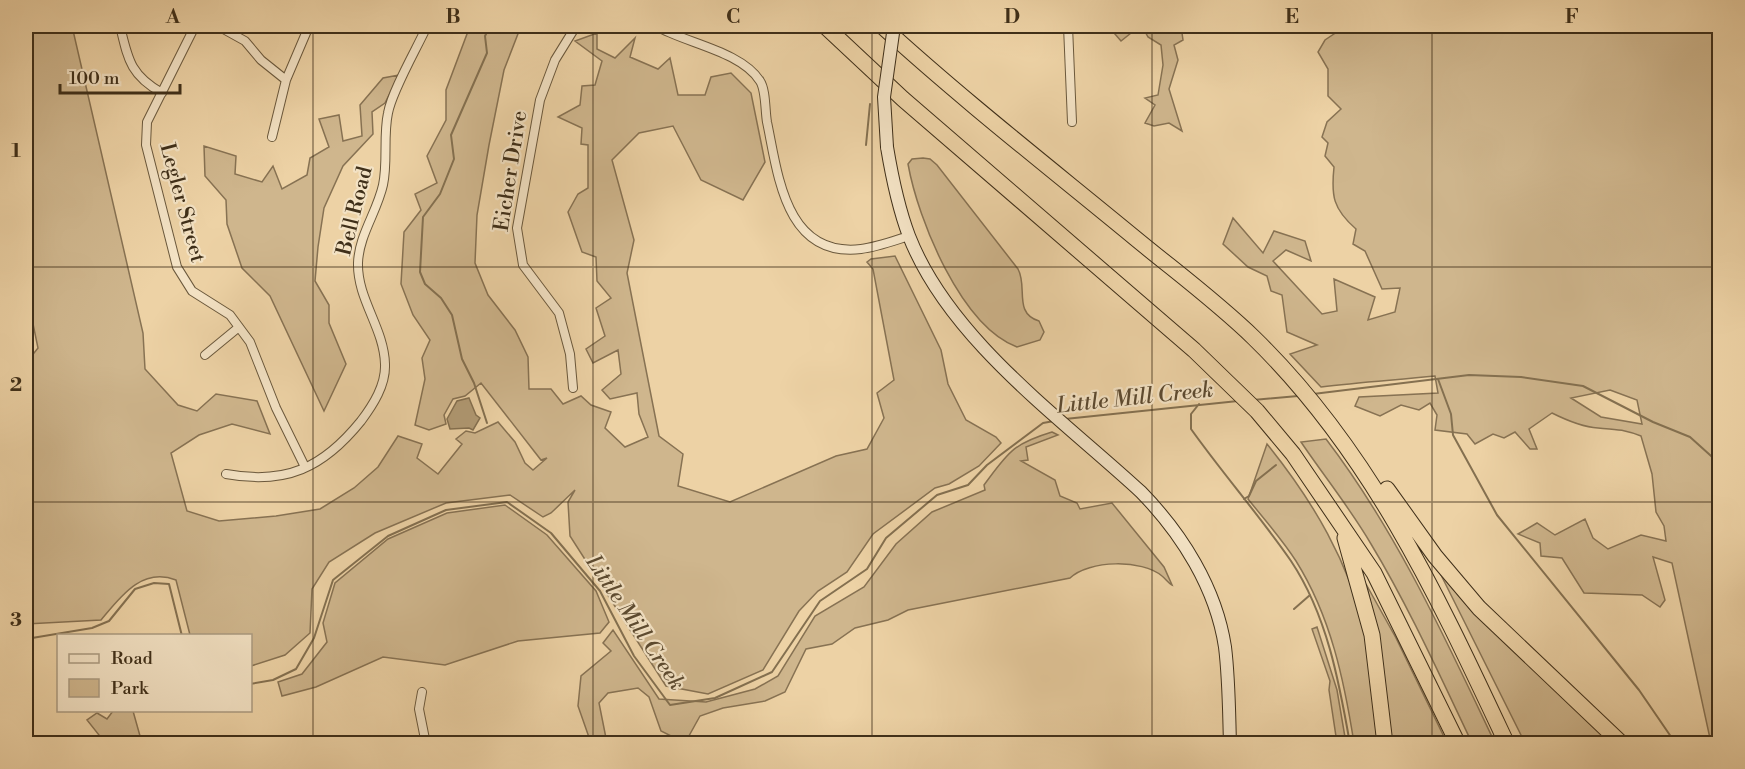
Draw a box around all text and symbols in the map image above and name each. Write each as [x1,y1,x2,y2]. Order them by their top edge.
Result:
text: A [165,5,181,30]
text: B [445,5,461,30]
text: C [726,5,740,30]
text: D [1004,5,1020,30]
text: E [1285,5,1299,30]
text: F [1565,5,1579,30]
scale bar [60,57,180,95]
text: 100 m [69,67,120,90]
street label: Eicher Drive [489,109,533,233]
text: 1 [11,139,21,164]
street label: Legler Street [154,140,211,266]
street label: Bell Road [331,164,379,259]
text: 2 [10,373,22,398]
water label: Little Mill Creek [1054,376,1215,420]
water label: Little Mill Creek [579,549,690,696]
text: 3 [10,608,22,633]
legend [57,634,252,712]
text: Road [111,647,154,670]
text: Park [111,677,150,700]

